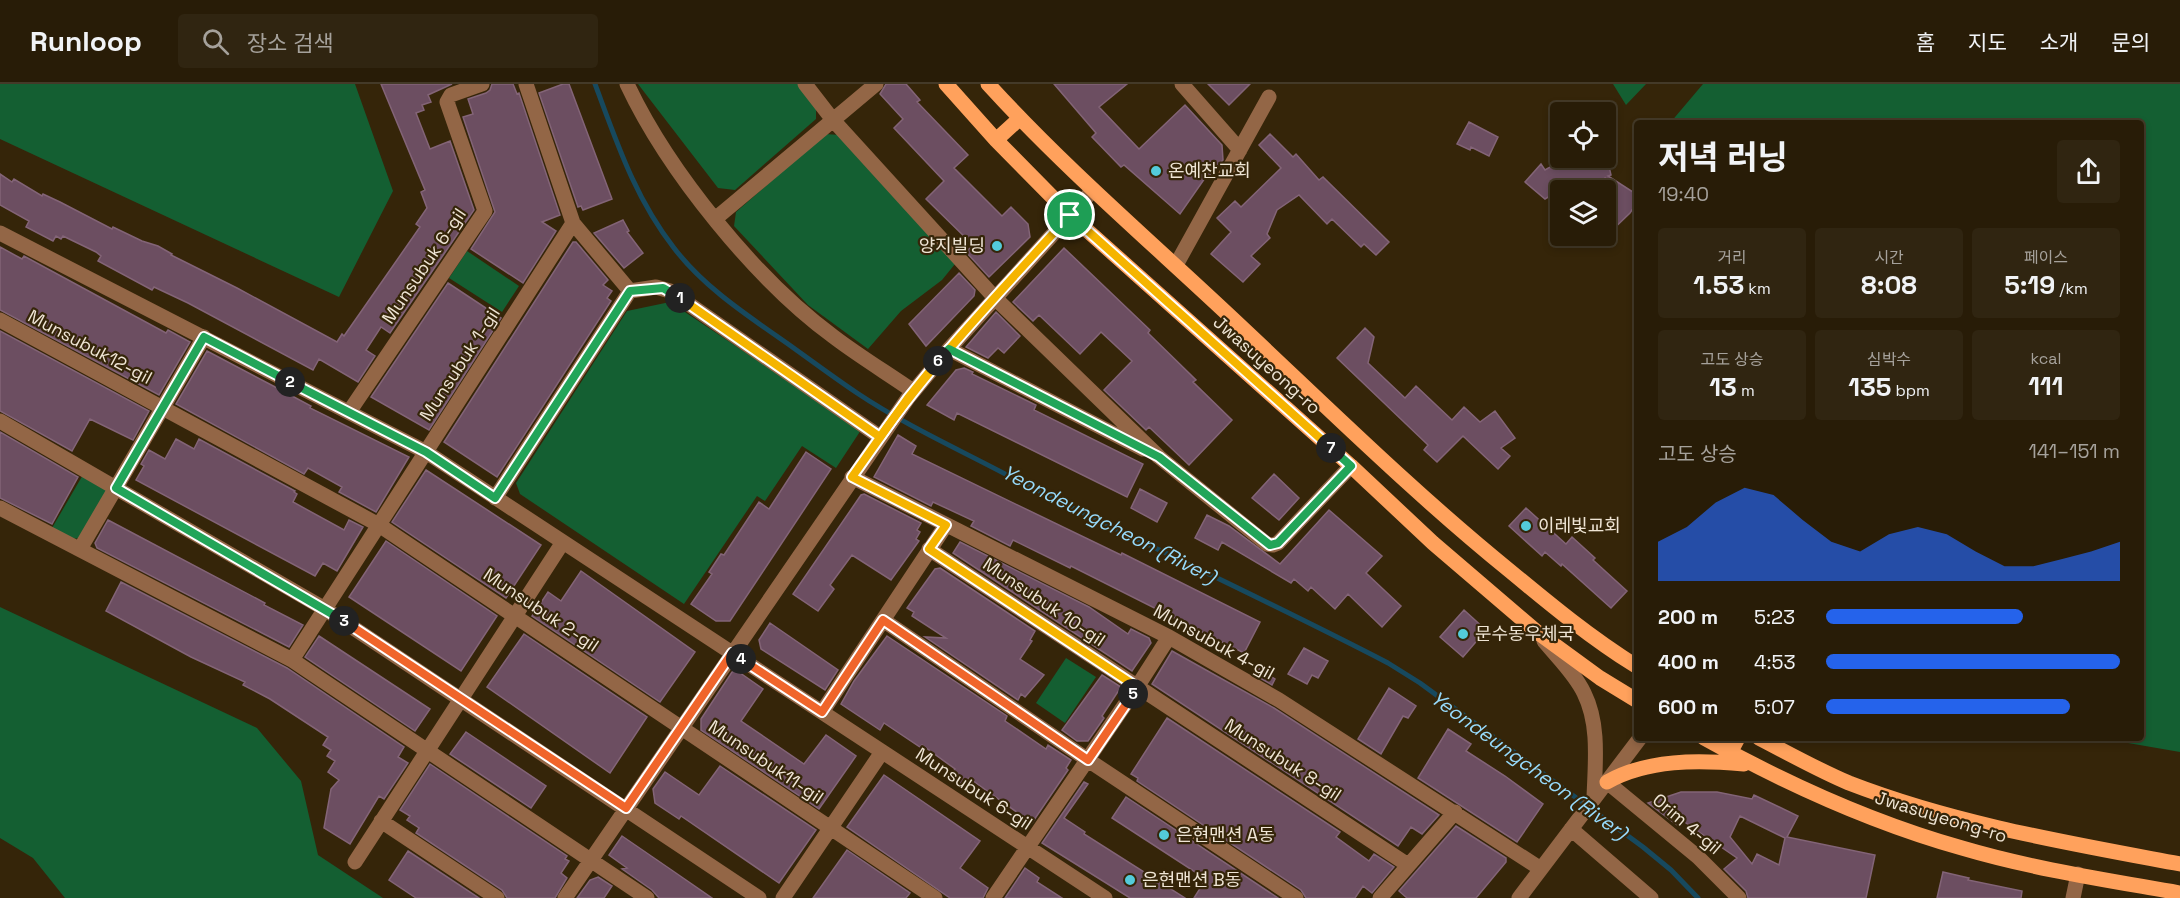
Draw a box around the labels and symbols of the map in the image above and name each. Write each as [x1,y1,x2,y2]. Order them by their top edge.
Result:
place label: 온예찬교회 [1168,159,1251,182]
marker: 온예찬교회 [1149,164,1163,178]
pin [1044,189,1095,240]
street label: Munsubuk 6-gil [376,203,471,328]
place label: 양지빌딩 [919,234,985,257]
marker: 양지빌딩 [990,239,1004,253]
pin: 1 [665,283,695,313]
street label: Munsubuk 1-gil [414,302,505,425]
street label: Munsubuk12-gil [24,304,156,389]
street label: Jwasuyeong-ro [1209,310,1326,419]
pin: 6 [923,346,953,376]
pin: 2 [275,367,305,397]
pin: 7 [1316,433,1346,463]
water label: Yeondeungcheon (River) [997,459,1222,590]
place label: 이레빛교회 [1538,514,1621,537]
marker: 이레빛교회 [1519,519,1533,533]
street label: Munsubuk 10-gil [979,552,1110,651]
street label: Munsubuk 2-gil [479,562,603,657]
street label: Munsubuk 4-gil [1150,599,1279,684]
pin: 3 [329,606,359,636]
place label: 문수동우체국 [1475,622,1574,645]
marker: 문수동우체국 [1456,627,1470,641]
pin: 4 [726,644,756,674]
pin: 5 [1118,679,1148,709]
water label: Yeondeungcheon (River) [1425,685,1634,846]
street label: Munsubuk 8-gil [1220,713,1346,806]
street label: Munsubuk11-gil [704,715,828,809]
street label: Munsubuk 6-gil [912,742,1037,835]
street label: Jwasuyeong-ro [1872,786,2010,848]
street label: Orim 4-gil [1648,788,1727,859]
place label: 은현맨션 A동 [1176,823,1275,846]
marker: 은현맨션 A동 [1157,828,1171,842]
place label: 은현맨션 B동 [1142,868,1241,891]
marker: 은현맨션 B동 [1123,873,1137,887]

